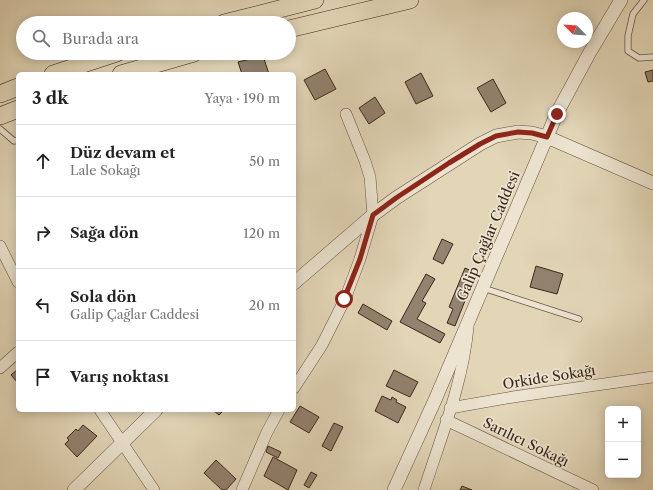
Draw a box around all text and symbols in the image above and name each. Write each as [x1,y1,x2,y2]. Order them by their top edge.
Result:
north arrow [557,12,593,48]
search box [16,16,296,60]
icon: search [30,27,52,49]
text: Burada ara [62,29,139,48]
text: 3 dk [32,88,68,108]
text: Yaya · 190 m [204,90,280,106]
route end [548,105,566,123]
text: Düz devam et [70,143,175,162]
icon: ahead [32,150,54,172]
text: 50 m [249,153,280,169]
text: Lale Sokağı [70,162,141,178]
street label: Galip Çağlar Caddesi [453,168,523,304]
icon: right [32,222,54,244]
text: Sağa dön [70,223,139,242]
text: 120 m [243,225,280,241]
text: Sola dön [70,287,137,306]
route start [335,290,353,308]
icon: left [32,294,54,316]
text: 20 m [249,297,280,313]
text: Galip Çağlar Caddesi [70,306,199,322]
street label: Orkide Sokağı [501,361,597,393]
icon: arrive [32,366,54,388]
text: Varış noktası [70,367,169,386]
map controls [605,406,641,478]
button: + [605,406,641,442]
street label: Sarılıcı Sokağı [480,413,572,471]
button: − [605,442,641,478]

